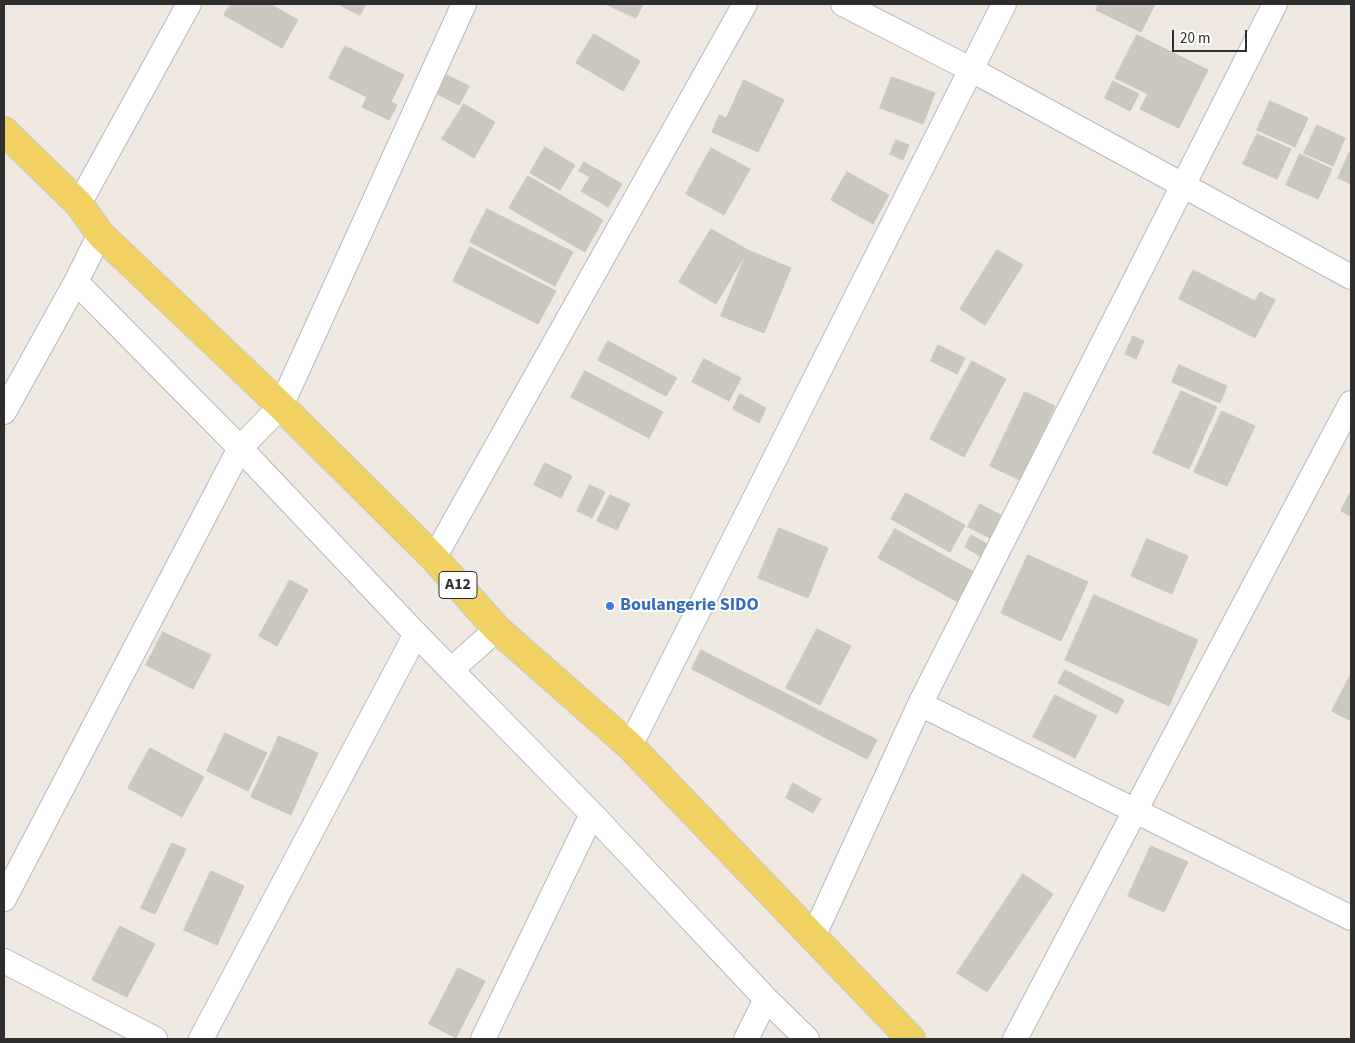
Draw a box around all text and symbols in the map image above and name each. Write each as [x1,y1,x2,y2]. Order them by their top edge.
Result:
scale bar [1175,20,1250,52]
text: 20 m [1180,28,1210,49]
road number: A12 [439,572,477,598]
place label: Boulangerie SIDO [620,595,759,617]
marker: Boulangerie SIDO [604,600,616,612]

